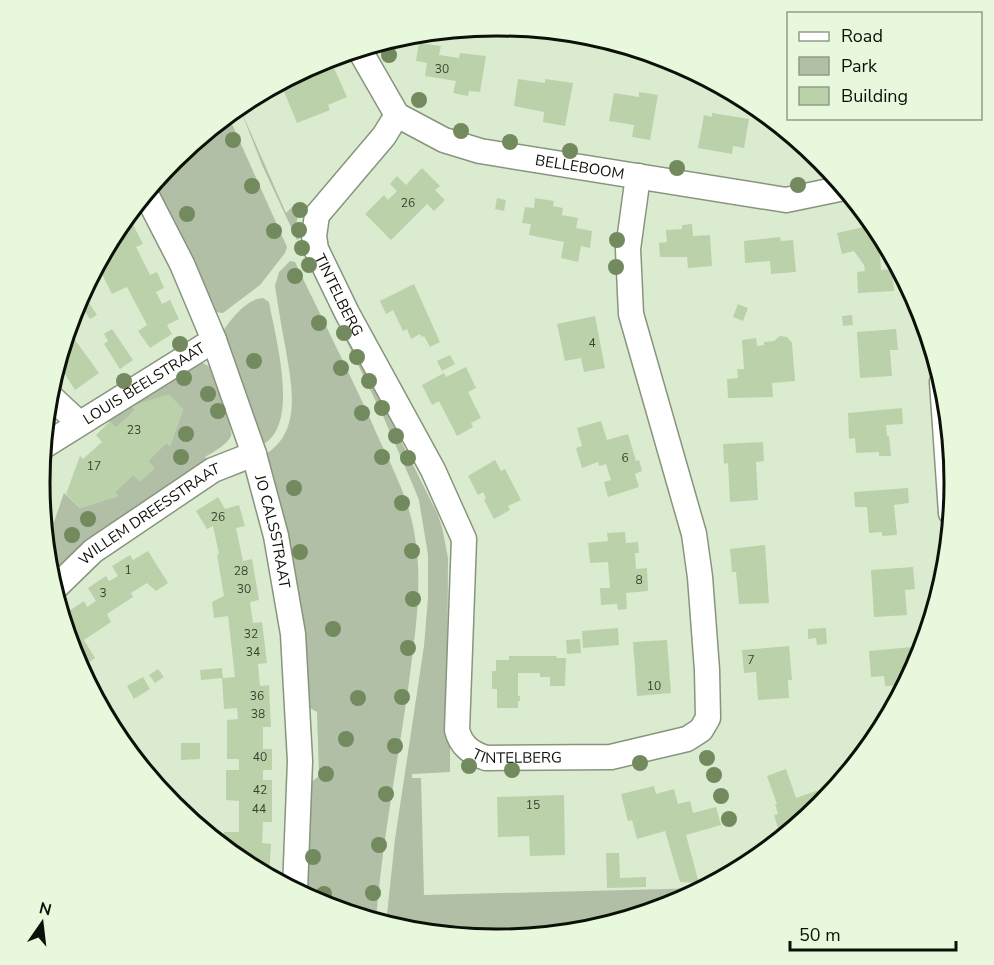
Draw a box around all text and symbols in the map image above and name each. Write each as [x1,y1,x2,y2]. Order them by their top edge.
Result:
legend [787,12,982,120]
text: Road [841,24,883,48]
text: Park [841,54,878,78]
house number: 30 [435,61,449,77]
text: Building [841,84,908,108]
street label: BELLEBOOM [534,150,626,184]
house number: 26 [401,195,415,211]
street label: TINTELBERG [310,251,368,340]
house number: 4 [588,335,596,351]
street label: LOUIS BEELSTRAAT [79,338,209,429]
house number: 23 [127,422,141,438]
house number: 6 [621,450,629,466]
street label: WILLEM DREESSTRAAT [74,458,223,569]
house number: 17 [87,458,101,474]
street label: JO CALSSTRAAT [250,472,295,590]
house number: 26 [211,509,225,525]
house number: 1 [124,562,132,578]
house number: 28 [234,563,248,579]
house number: 8 [635,572,643,588]
house number: 30 [237,581,251,597]
house number: 3 [99,585,107,601]
house number: 32 [244,626,258,642]
house number: 34 [246,644,260,660]
house number: 7 [747,652,755,668]
house number: 10 [647,678,661,694]
house number: 36 [250,688,264,704]
house number: 38 [251,706,265,722]
street label: TINTELBERG [469,744,562,768]
house number: 40 [253,749,267,765]
house number: 42 [253,782,267,798]
house number: 15 [526,797,540,813]
house number: 44 [252,801,266,817]
north arrow [12,893,72,953]
text: N [37,897,54,922]
scale bar [790,914,956,952]
text: 50 m [799,923,841,947]

